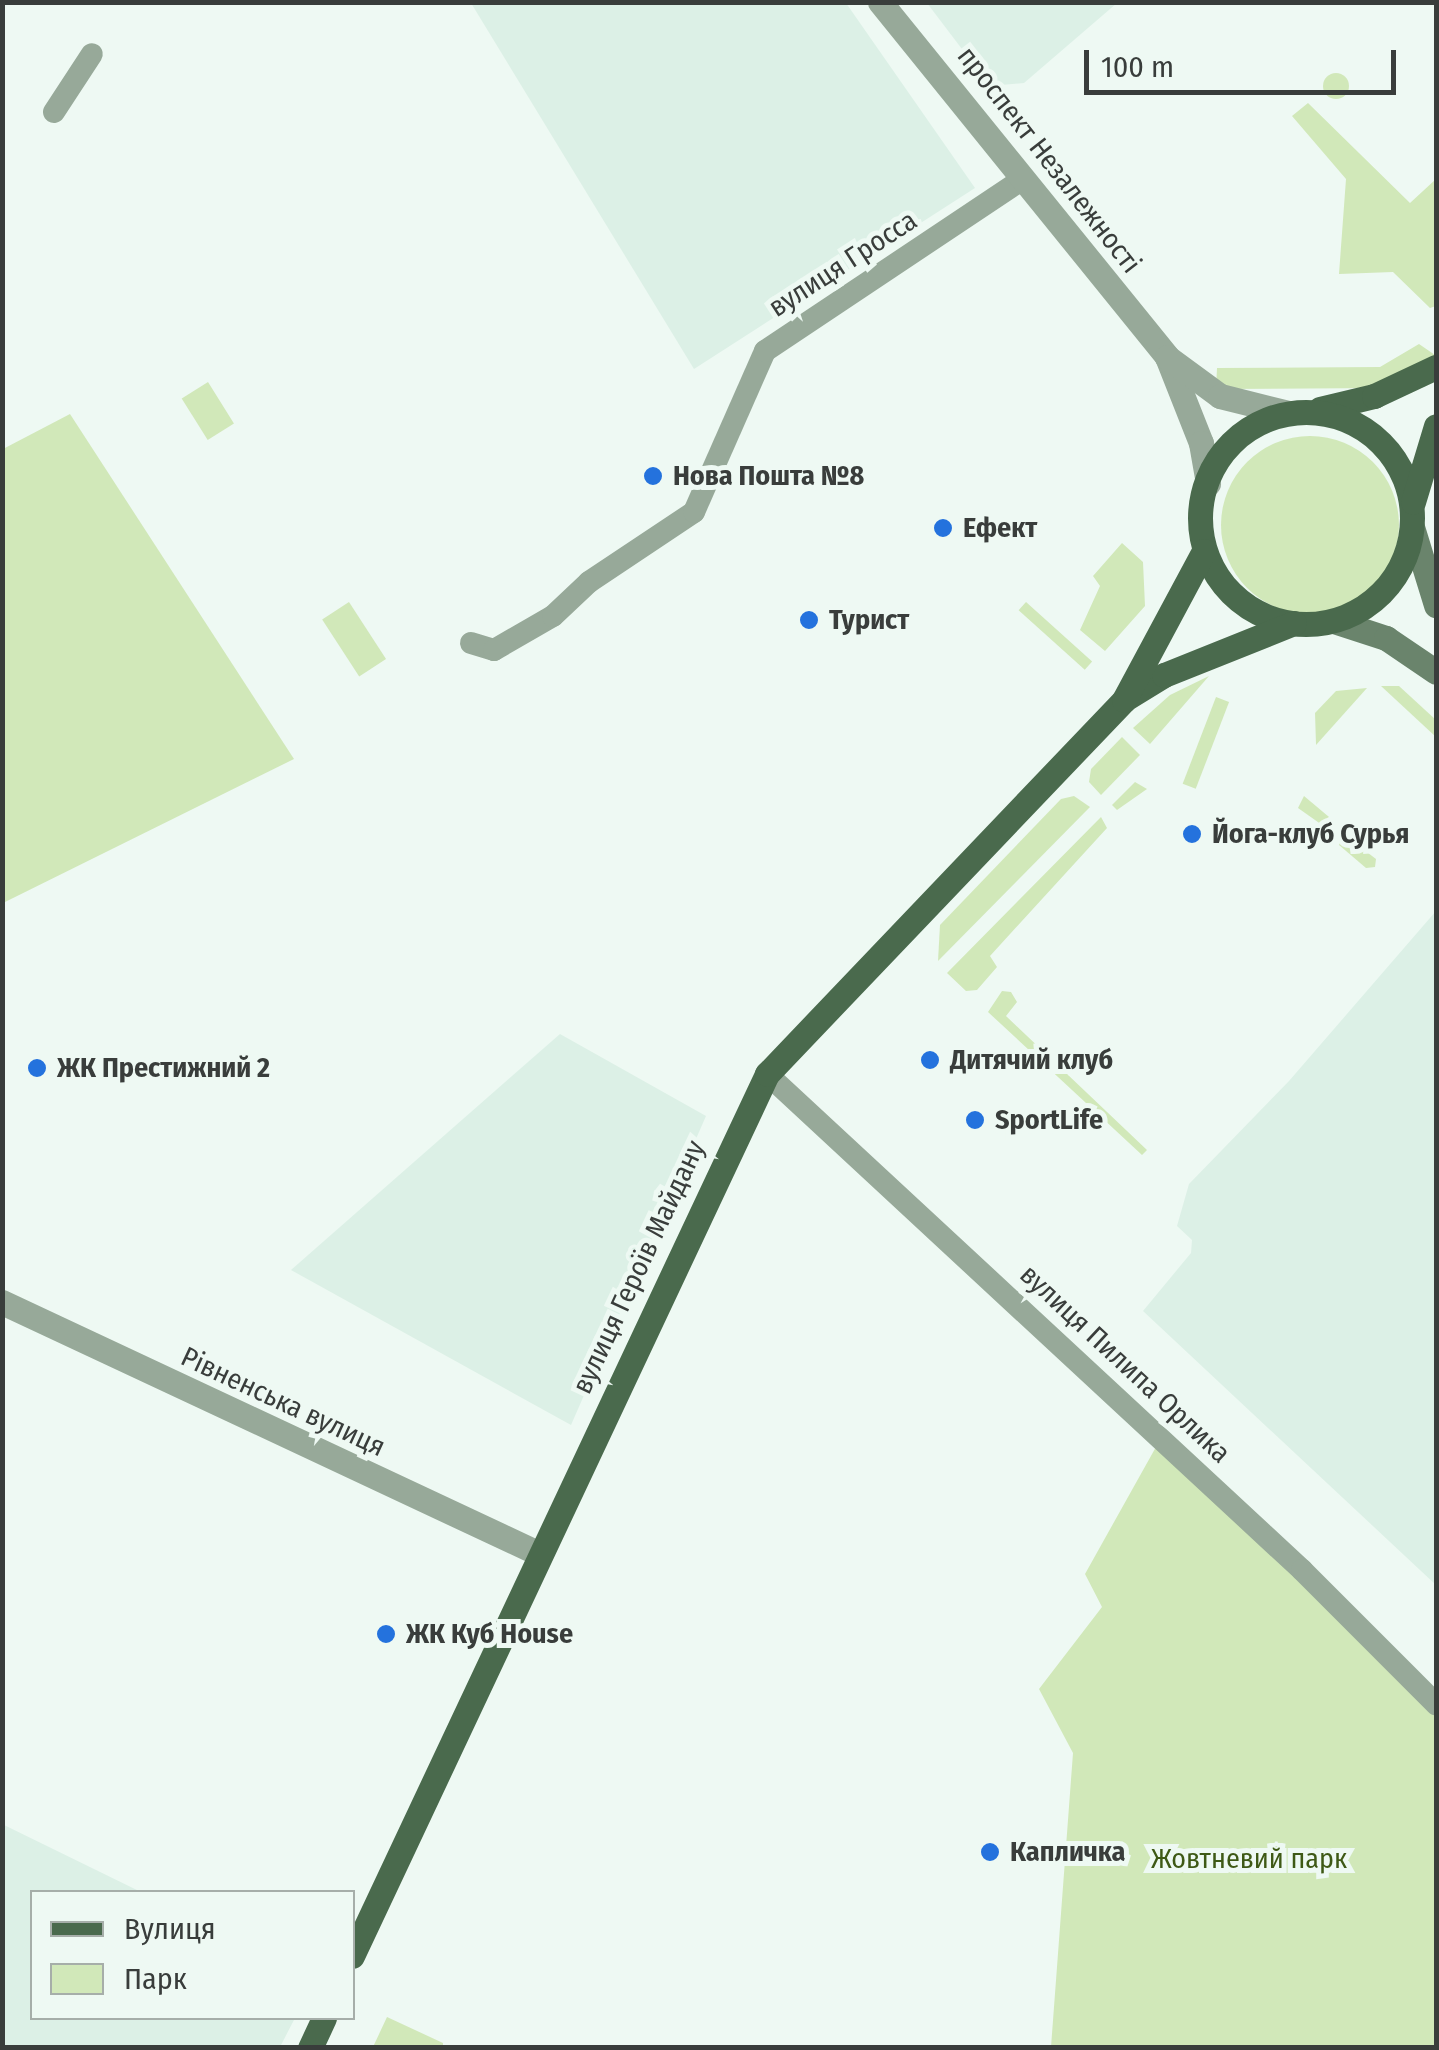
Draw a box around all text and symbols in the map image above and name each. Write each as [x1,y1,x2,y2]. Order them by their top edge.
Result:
scale bar [1089,30,1402,92]
street label: проспект Незалежності [950,40,1148,280]
text: 100 m [1101,49,1174,85]
street label: вулиця Гросса [763,204,923,324]
place label: Нова Пошта №8 [673,459,864,493]
marker: Нова Пошта №8 [642,465,664,487]
place label: Ефект [963,511,1037,545]
marker: Ефект [932,517,954,539]
place label: Турист [829,603,909,637]
marker: Турист [798,609,820,631]
place label: Йога-клуб Сурья [1212,817,1409,851]
marker: Йога-клуб Сурья [1181,823,1203,845]
place label: Дитячий клуб [950,1043,1113,1077]
marker: Дитячий клуб [919,1049,941,1071]
place label: ЖК Престижний 2 [57,1051,270,1085]
marker: ЖК Престижний 2 [26,1057,48,1079]
place label: SportLife [995,1103,1103,1137]
marker: SportLife [964,1109,986,1131]
street label: вулиця Героїв Майдану [566,1135,712,1399]
street label: вулиця Пилипа Орлика [1013,1258,1237,1470]
street label: Рівненська вулиця [176,1340,390,1464]
place label: ЖК Куб House [406,1617,573,1651]
marker: ЖК Куб House [375,1623,397,1645]
place label: Капличка [1010,1835,1125,1869]
marker: Капличка [979,1841,1001,1863]
park label: Жовтневий парк [1151,1842,1347,1876]
legend [30,1890,355,2020]
text: Вулиця [124,1911,216,1947]
text: Парк [124,1961,187,1997]

